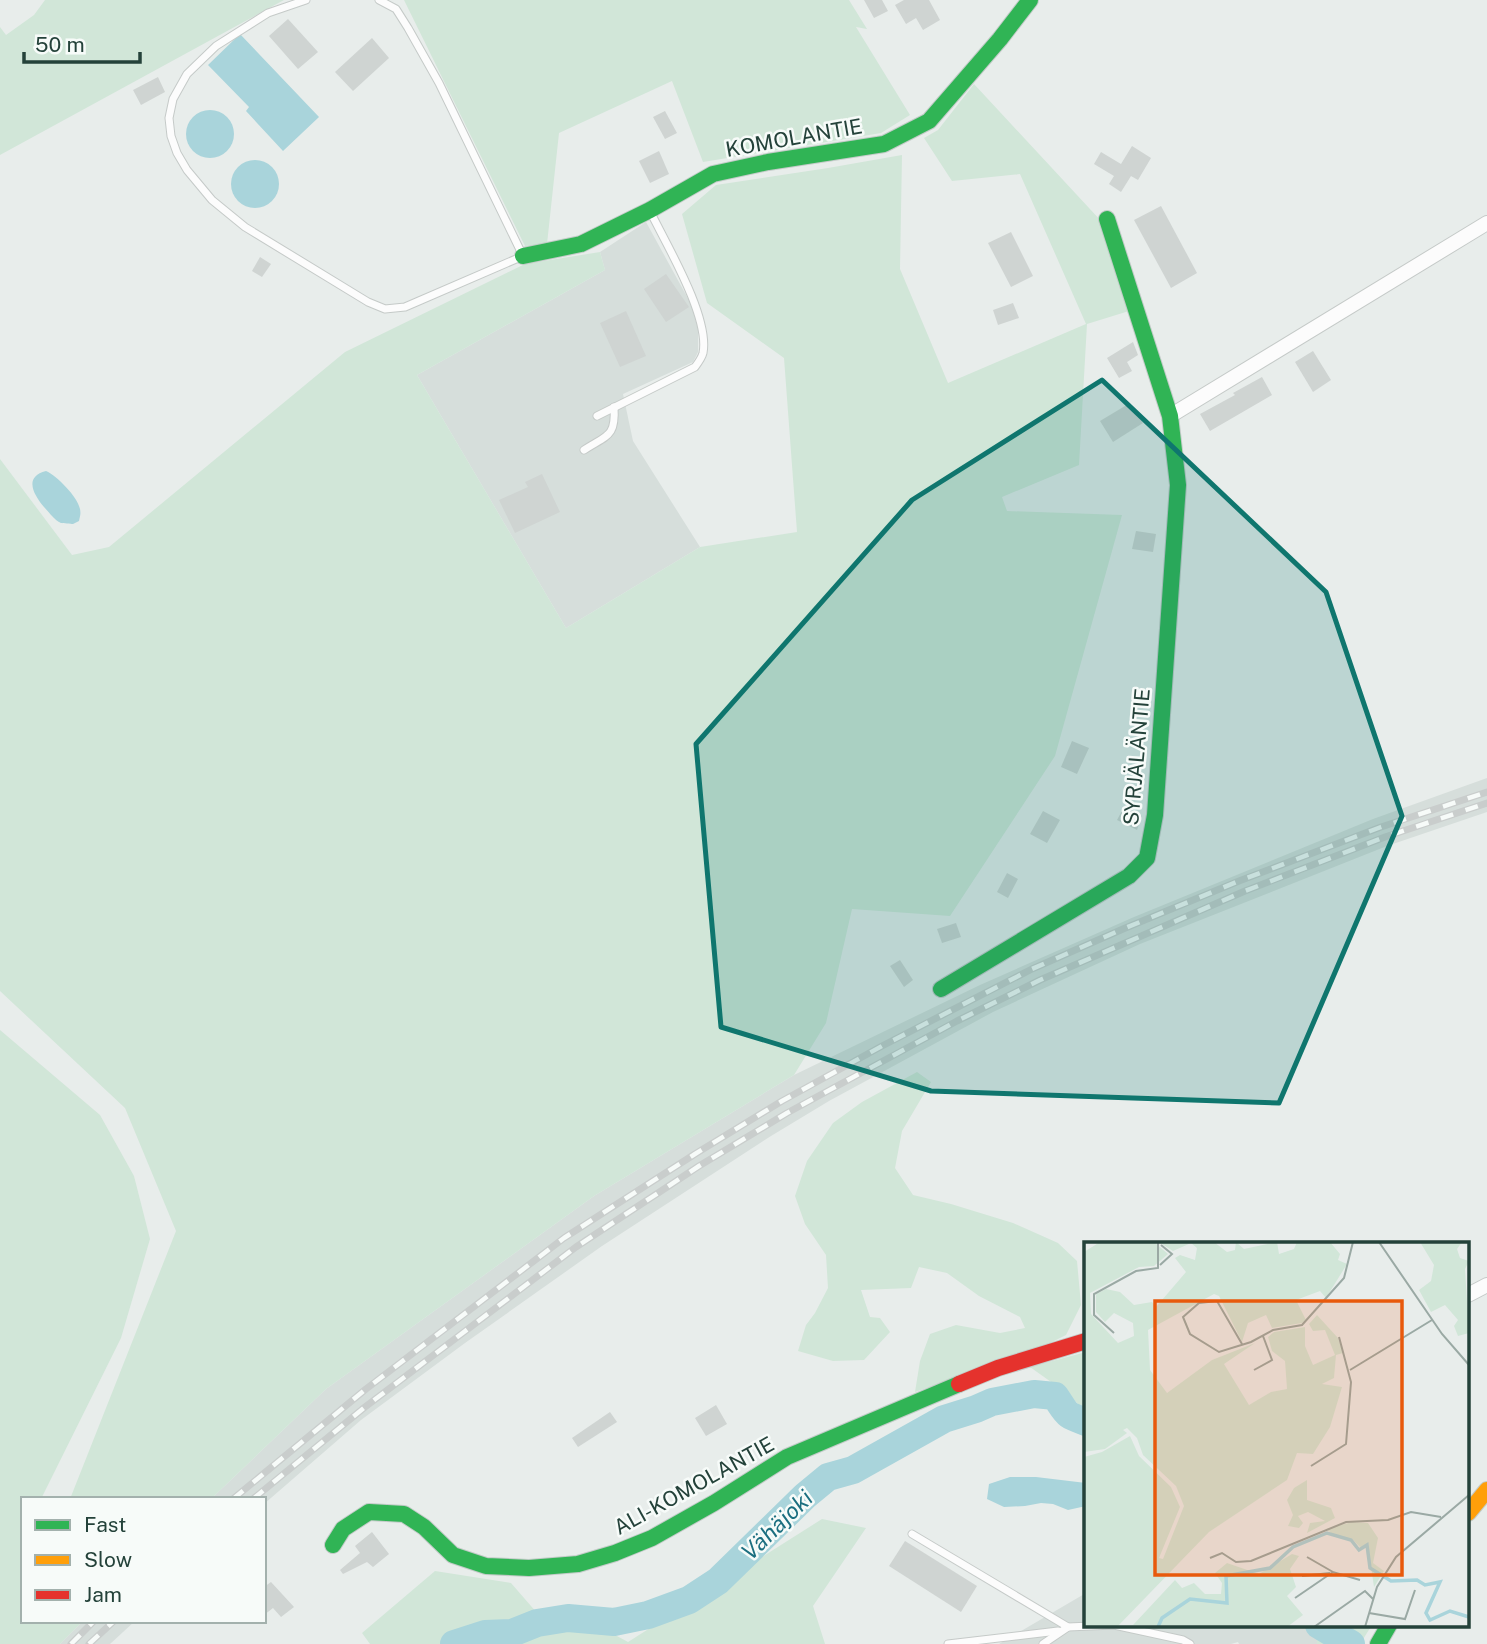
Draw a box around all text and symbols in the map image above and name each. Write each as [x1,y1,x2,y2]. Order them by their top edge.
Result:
scale bar [24,21,140,65]
text: 50 m [35,32,85,57]
street label: KOMOLANTIE [724,113,864,162]
street label: SYRJÄLÄNTIE [1118,687,1155,827]
inset map [1084,1242,1470,1626]
street label: ALI-KOMOLANTIE [609,1431,778,1540]
water label: Vähäjoki [736,1484,818,1565]
legend [21,1497,266,1623]
text: Fast [84,1512,126,1537]
text: Slow [84,1547,132,1572]
text: Jam [84,1582,122,1607]

